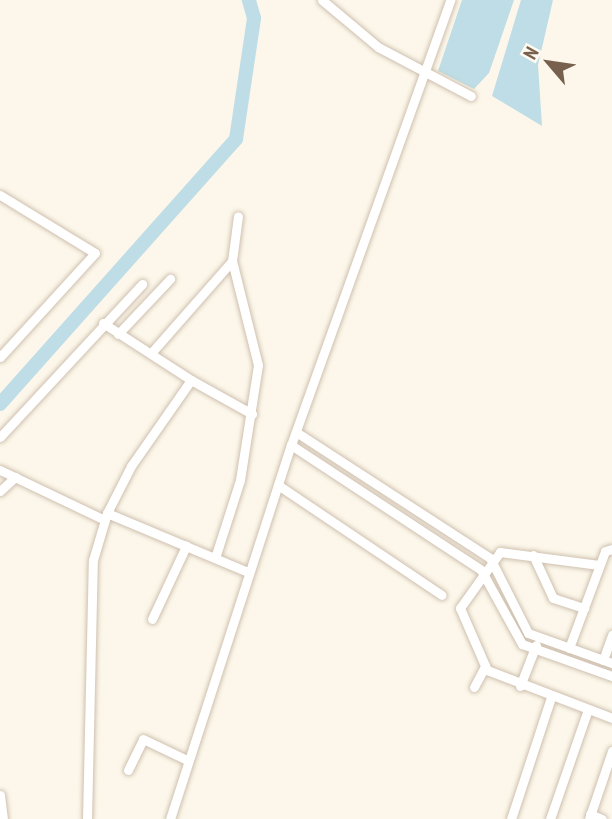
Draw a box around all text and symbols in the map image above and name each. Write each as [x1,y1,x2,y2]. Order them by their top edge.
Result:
north arrow [514,28,584,98]
text: N [518,43,544,63]

